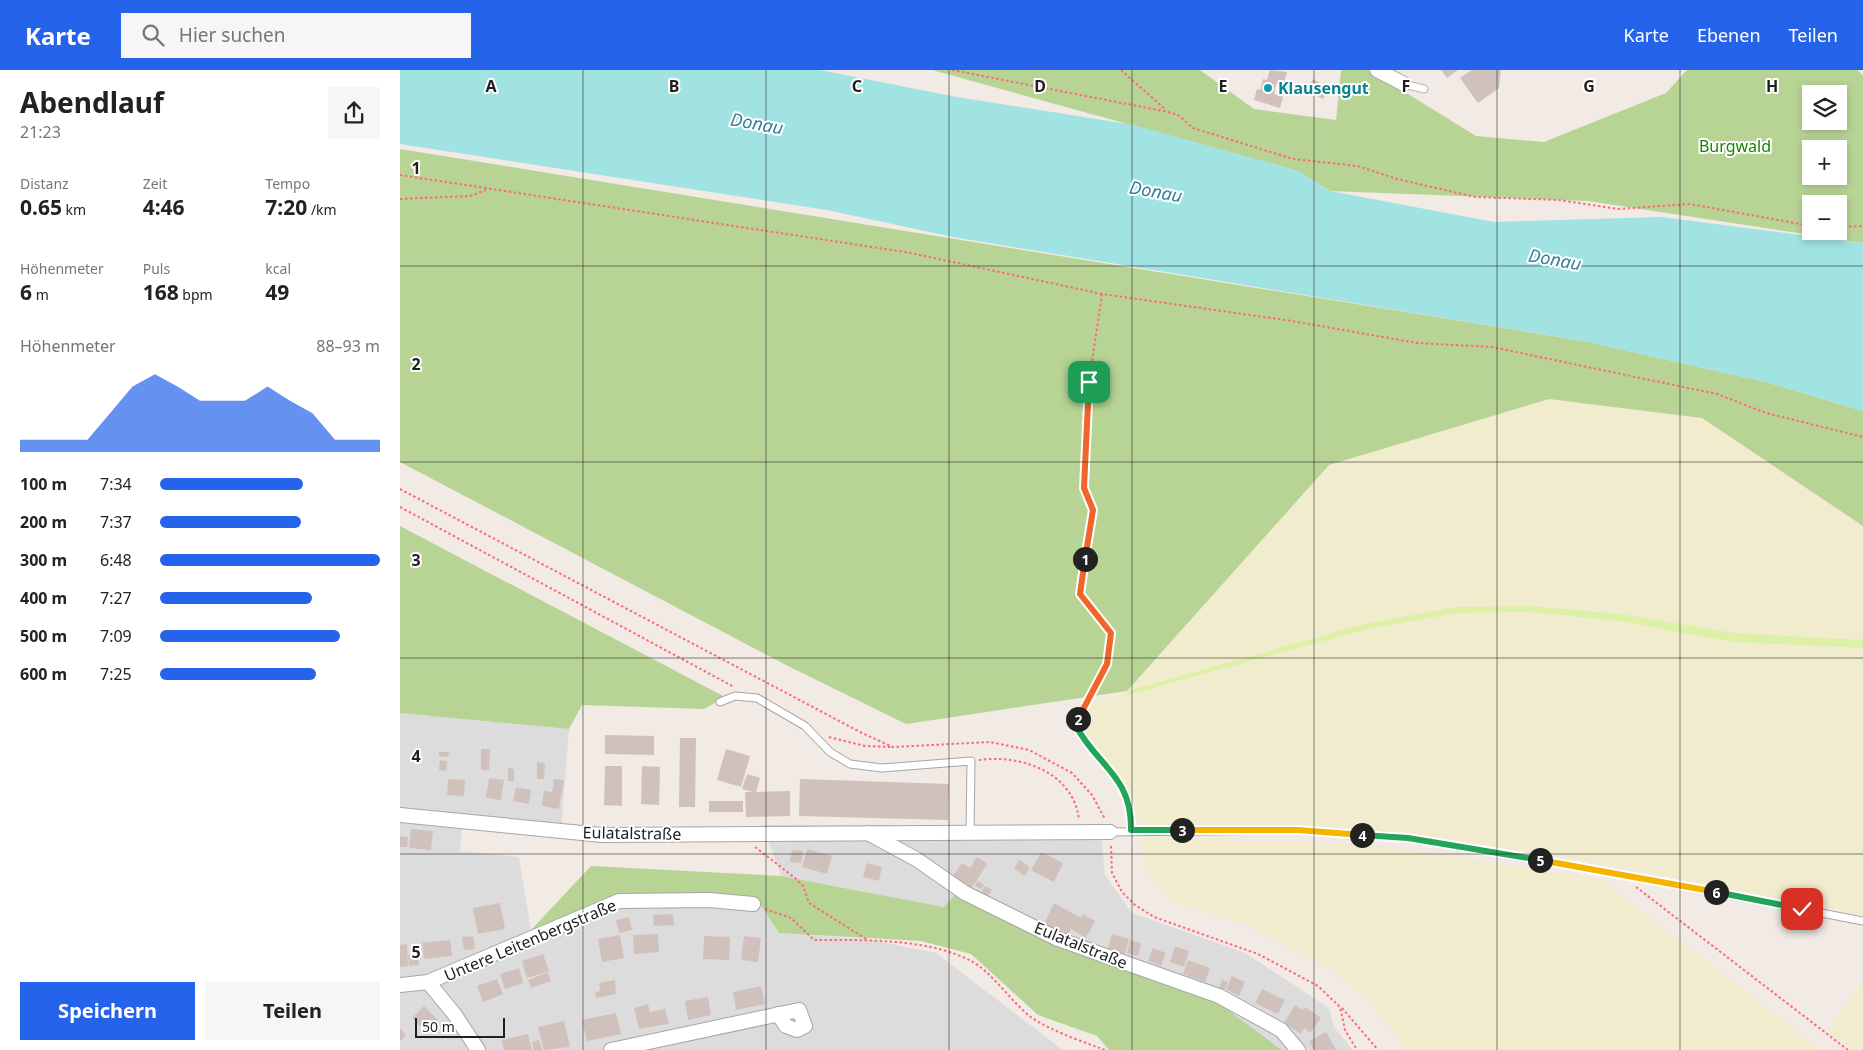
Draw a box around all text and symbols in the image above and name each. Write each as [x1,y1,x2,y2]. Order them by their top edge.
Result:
search box [121,13,471,58]
text: Karte [25,19,91,52]
icon: search [139,21,167,49]
text: Hier suchen [179,22,285,48]
text: Karte [1624,23,1669,47]
text: Ebenen [1697,23,1761,47]
text: Teilen [1789,23,1838,47]
text: A [485,75,497,97]
text: B [669,75,679,97]
text: C [852,75,862,97]
text: D [1034,75,1046,97]
text: E [1219,75,1228,97]
text: F [1402,75,1410,97]
text: G [1583,75,1595,97]
text: H [1766,75,1778,97]
place label: Klausengut [1278,77,1369,99]
marker: Klausengut [1262,82,1274,94]
text: Abendlauf [20,83,164,121]
map controls [1802,85,1847,240]
button: layers [1802,85,1847,130]
button: share [328,87,380,139]
water label: Donau [729,107,785,139]
text: 21:23 [20,121,61,143]
park label: Burgwald [1699,135,1771,157]
button: + [1802,140,1847,185]
text: 1 [411,157,421,179]
text: Distanz [20,174,69,193]
text: Zeit [143,174,167,193]
text: Tempo [265,174,310,193]
water label: Donau [1128,175,1184,207]
text: 0.65 [20,193,62,221]
text: 4:46 [143,193,185,221]
text: 7:20 [265,193,307,221]
button: − [1802,195,1847,240]
text: km [62,200,86,219]
text: /km [307,200,337,219]
water label: Donau [1527,243,1583,275]
text: Höhenmeter [20,259,104,278]
text: Puls [143,259,170,278]
text: kcal [265,259,291,278]
text: 6 [20,278,32,306]
text: 168 [143,278,179,306]
text: 49 [265,278,289,306]
text: m [32,285,49,304]
text: bpm [179,285,213,304]
text: Höhenmeter [20,335,116,357]
text: 88–93 m [316,335,380,357]
text: 2 [411,353,421,375]
pin [1068,361,1110,403]
icon: arrive [1075,368,1103,396]
text: 100 m [20,473,67,495]
text: 7:34 [100,473,132,495]
text: 200 m [20,511,67,533]
text: 7:37 [100,511,132,533]
pin: 1 [1072,546,1098,572]
text: 300 m [20,549,67,571]
text: 6:48 [100,549,132,571]
text: 3 [411,549,421,571]
text: 1 [1081,550,1090,569]
text: 400 m [20,587,67,609]
text: 7:27 [100,587,132,609]
text: 500 m [20,625,67,647]
text: 7:09 [100,625,132,647]
text: 600 m [20,663,67,685]
text: 7:25 [100,663,132,685]
pin: 2 [1066,706,1090,732]
text: 2 [1074,710,1083,729]
text: 4 [411,745,421,767]
pin: 3 [1170,818,1194,842]
street label: Eulatalstraße [583,821,681,845]
text: 3 [1178,821,1187,840]
pin: 4 [1350,822,1374,848]
text: 4 [1358,826,1367,845]
pin: 5 [1528,848,1552,872]
text: 5 [1536,851,1545,870]
pin: 6 [1704,880,1728,904]
text: 6 [1712,883,1721,902]
pin [1781,888,1823,930]
street label: Untere Leitenbergstraße [441,894,619,986]
icon: check [1788,895,1816,923]
street label: Eulatalstraße [1031,916,1131,974]
text: 5 [411,941,421,963]
button: Speichern [20,982,195,1040]
button: Teilen [205,982,380,1040]
scale bar [415,1015,505,1038]
text: 50 m [422,1017,455,1036]

